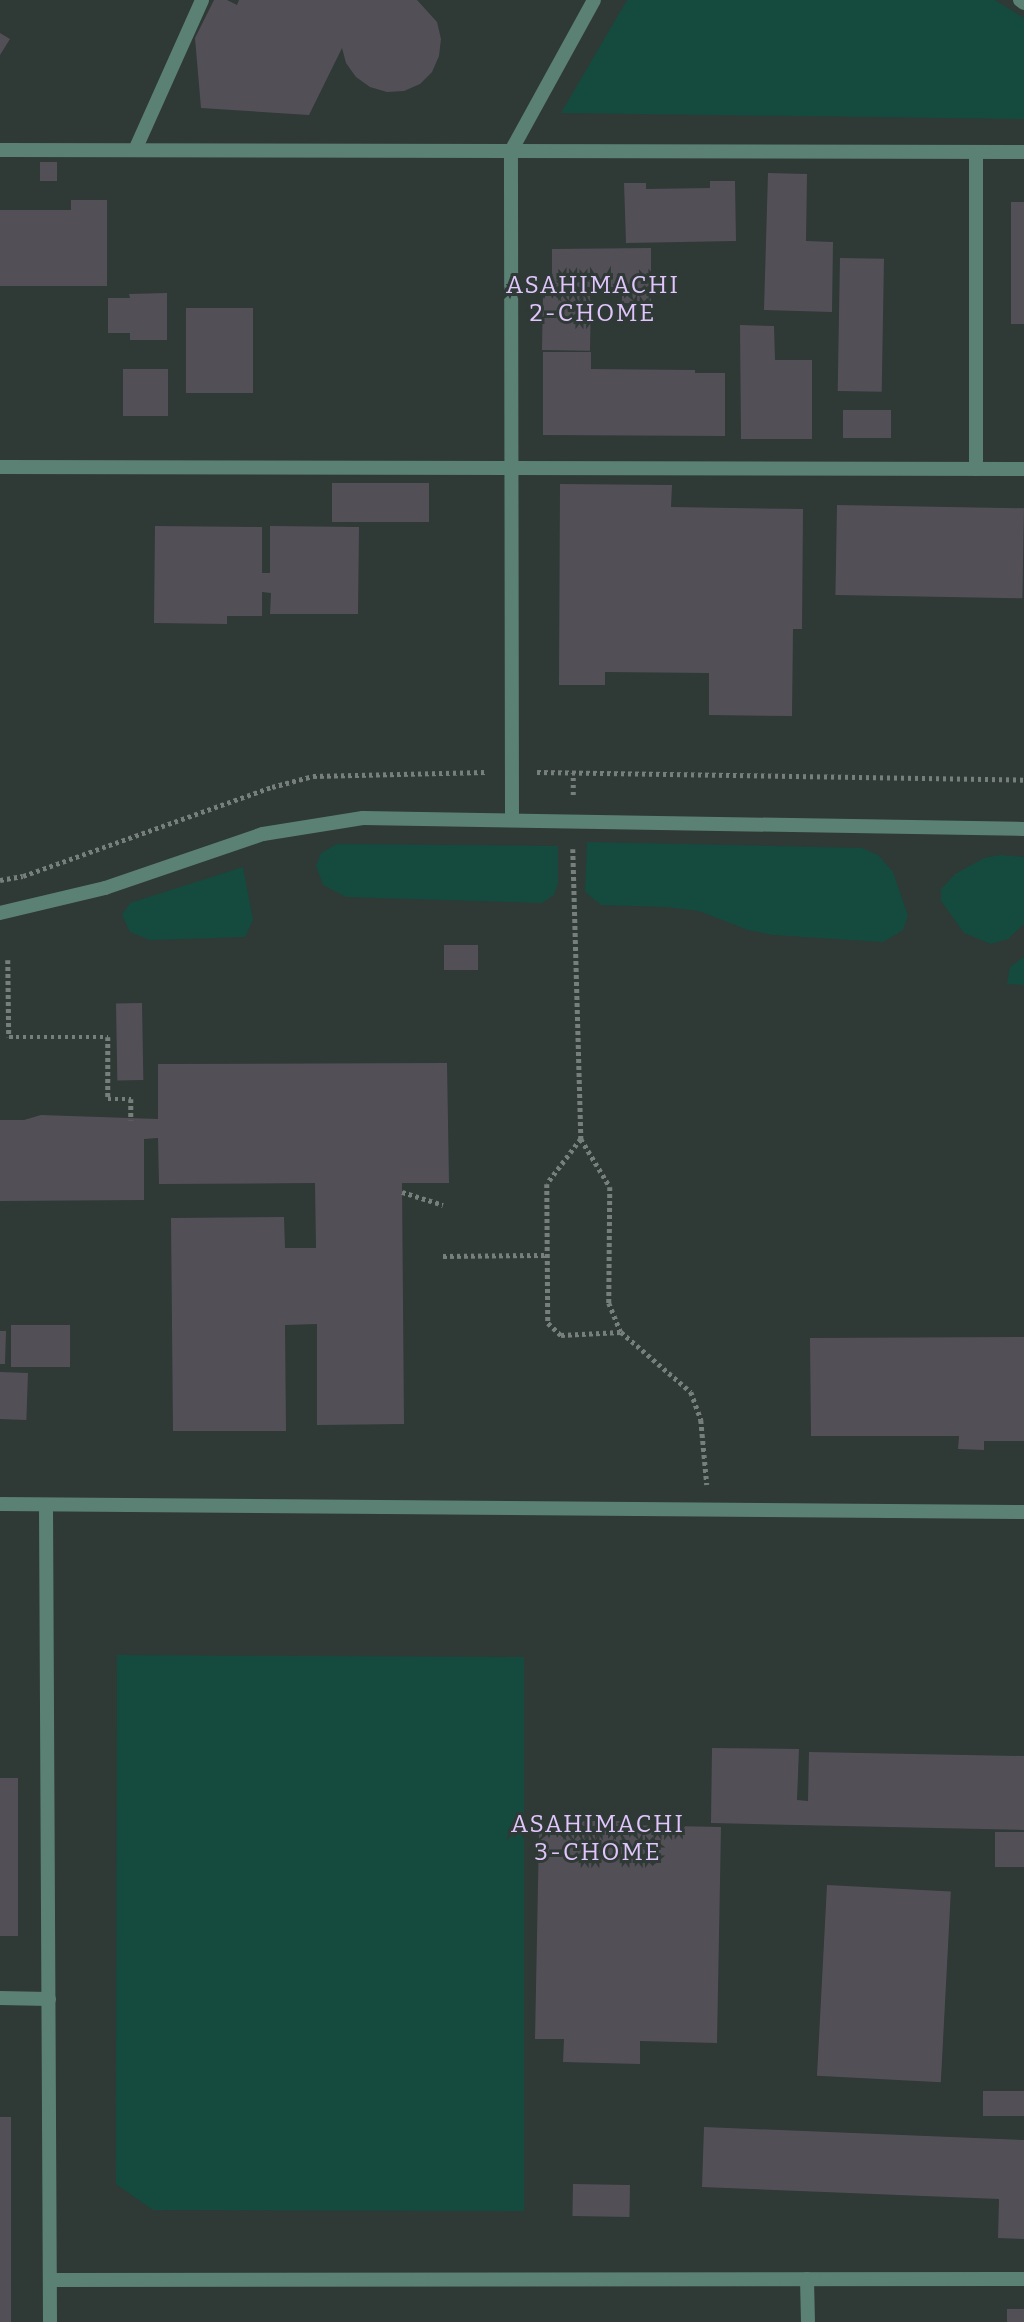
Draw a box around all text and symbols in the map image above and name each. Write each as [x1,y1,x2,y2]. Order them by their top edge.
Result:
district label: ASAHIMACHI 2-CHOME [507,272,679,328]
district label: ASAHIMACHI 3-CHOME [512,1811,684,1867]

